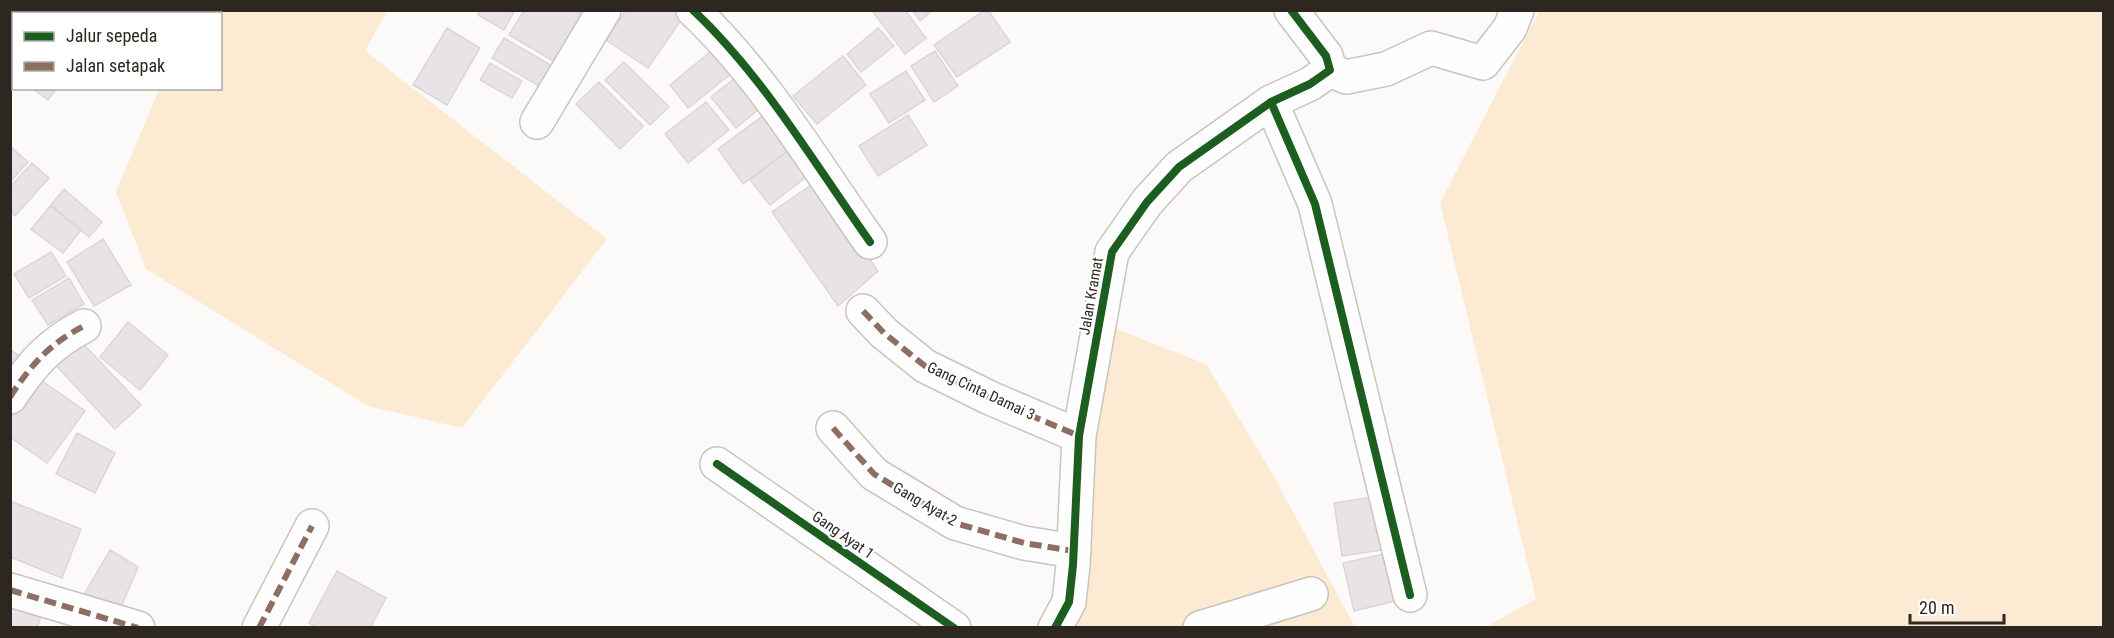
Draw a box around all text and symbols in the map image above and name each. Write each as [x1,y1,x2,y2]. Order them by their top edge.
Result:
legend [12,12,222,90]
text: Jalur sepeda [66,25,157,46]
text: Jalan setapak [66,55,165,76]
street label: Jalan Kramat [1075,256,1107,336]
street label: Gang Cinta Damai 3 [924,358,1038,424]
street label: Gang Ayat 2 [890,478,960,530]
street label: Gang Ayat 1 [809,507,877,563]
scale bar [1910,587,2004,625]
text: 20 m [1919,597,1954,618]

